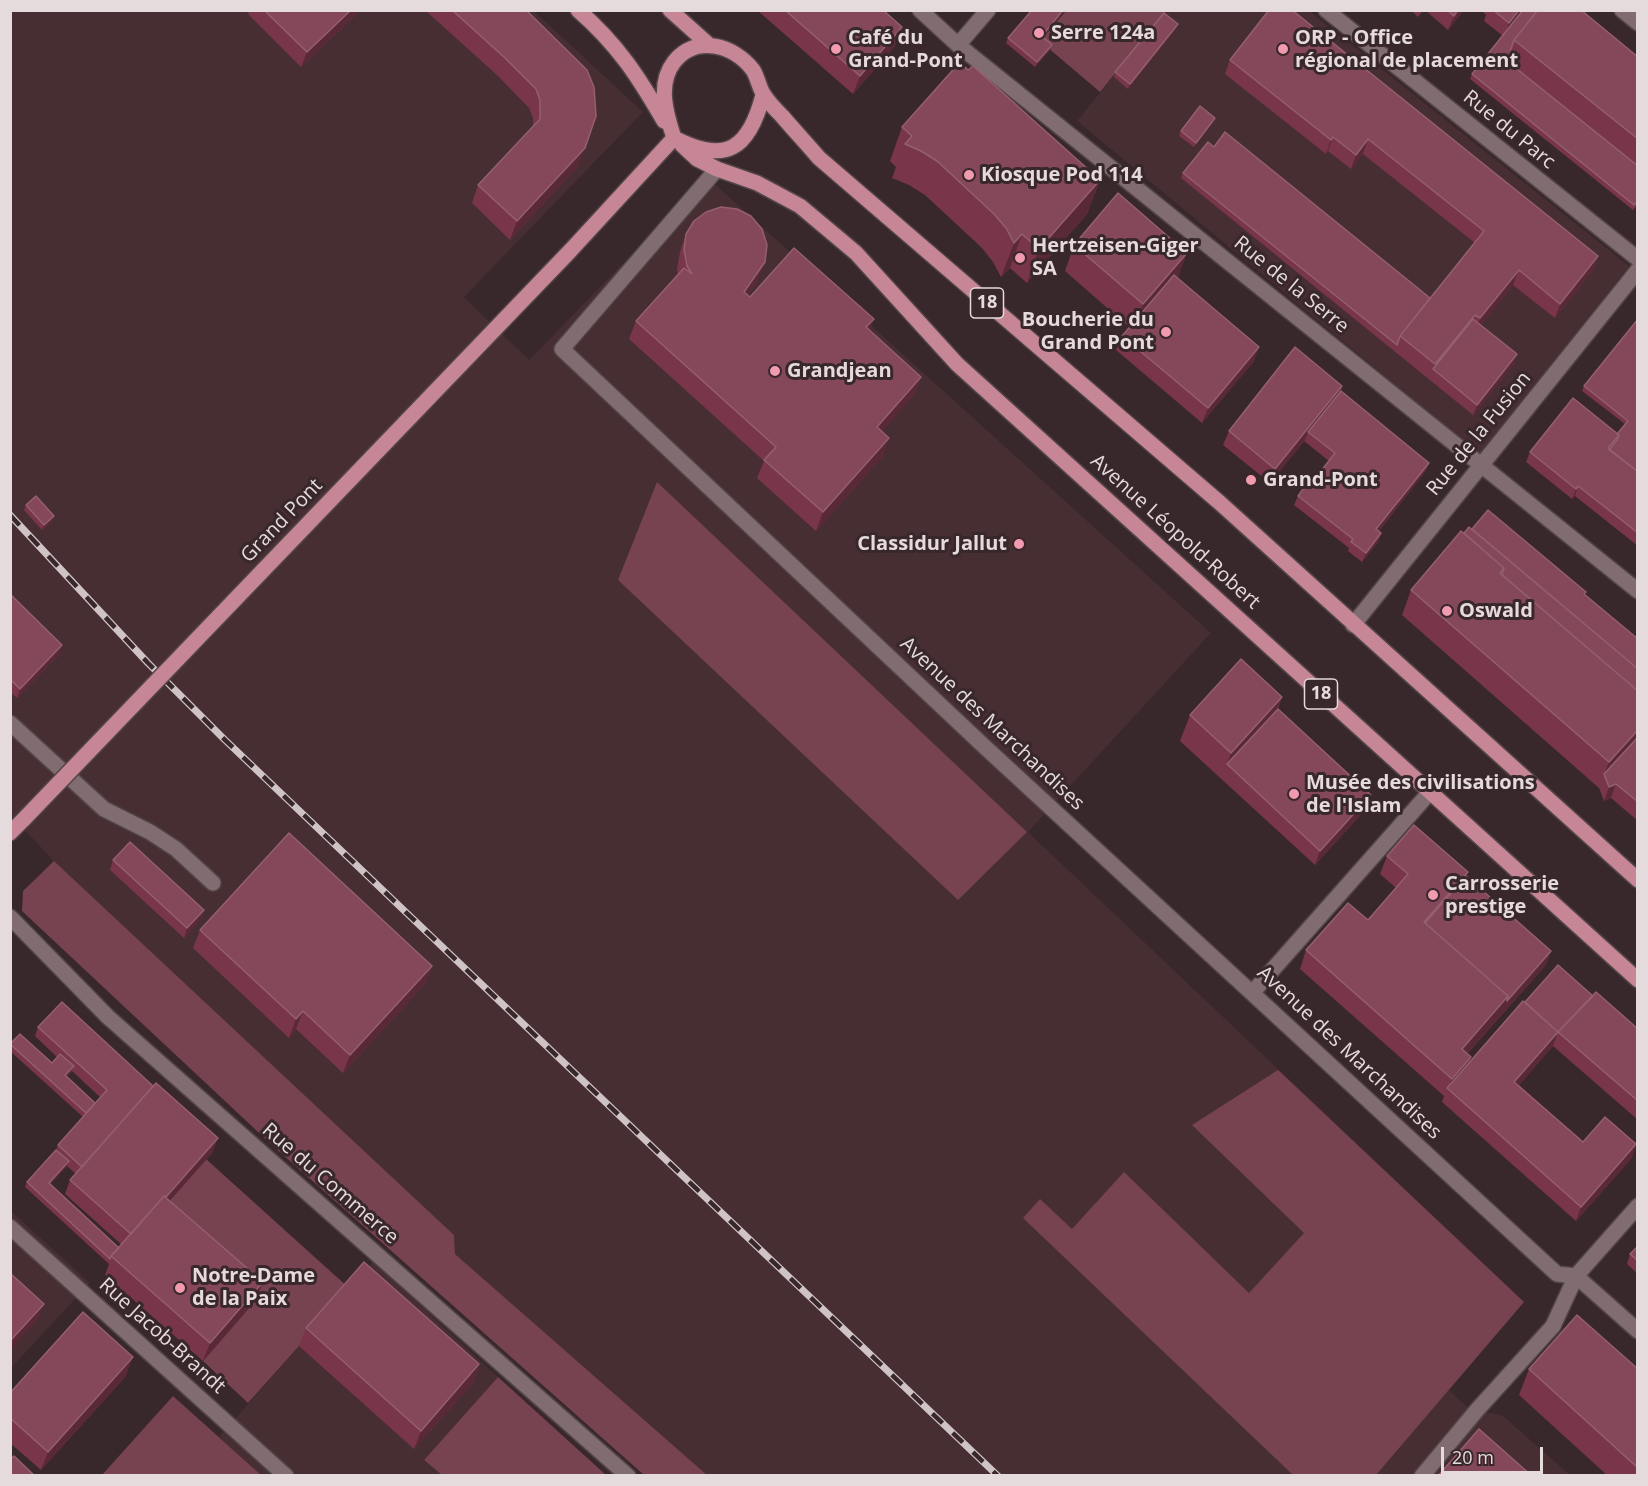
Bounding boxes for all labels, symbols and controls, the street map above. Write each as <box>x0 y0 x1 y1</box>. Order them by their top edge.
place label: Serre 124a <box>1051 21 1155 45</box>
place label: Café du Grand-Pont <box>848 26 963 73</box>
marker: Serre 124a <box>1032 26 1046 40</box>
place label: ORP - Office régional de placement <box>1295 26 1518 73</box>
marker: Café du Grand-Pont <box>829 42 843 56</box>
marker: ORP - Office régional de placement <box>1276 42 1290 56</box>
street label: Rue du Parc <box>1458 86 1560 174</box>
place label: Kiosque Pod 114 <box>981 163 1143 187</box>
marker: Kiosque Pod 114 <box>962 168 976 182</box>
street label: Rue de la Serre <box>1229 231 1353 339</box>
place label: Hertzeisen-Giger SA <box>1032 234 1199 281</box>
marker: Hertzeisen-Giger SA <box>1013 251 1027 265</box>
road number: 18 <box>970 288 1004 318</box>
place label: Boucherie du Grand Pont <box>1022 308 1154 355</box>
marker: Boucherie du Grand Pont <box>1159 325 1173 339</box>
place label: Grandjean <box>787 359 892 383</box>
marker: Grandjean <box>768 364 782 378</box>
street label: Rue de la Fusion <box>1422 367 1536 501</box>
street label: Avenue Léopold-Robert <box>1085 450 1265 614</box>
place label: Grand-Pont <box>1263 468 1378 492</box>
marker: Grand-Pont <box>1244 473 1258 487</box>
street label: Grand Pont <box>236 474 328 568</box>
place label: Classidur Jallut <box>857 532 1007 556</box>
marker: Classidur Jallut <box>1012 537 1026 551</box>
place label: Oswald <box>1459 599 1533 623</box>
marker: Oswald <box>1440 604 1454 618</box>
street label: Avenue des Marchandises <box>895 632 1089 816</box>
road number: 18 <box>1304 679 1338 709</box>
place label: Musée des civilisations de l'Islam <box>1306 771 1535 818</box>
marker: Musée des civilisations de l'Islam <box>1287 787 1301 801</box>
place label: Carrosserie prestige <box>1445 872 1559 919</box>
marker: Carrosserie prestige <box>1426 888 1440 902</box>
street label: Avenue des Marchandises <box>1252 961 1446 1145</box>
street label: Rue du Commerce <box>257 1118 403 1250</box>
place label: Notre-Dame de la Paix <box>192 1264 315 1311</box>
street label: Rue Jacob-Brandt <box>94 1273 230 1399</box>
marker: Notre-Dame de la Paix <box>173 1281 187 1295</box>
scale bar <box>1444 1435 1546 1473</box>
text: 20 m <box>1452 1445 1494 1469</box>

